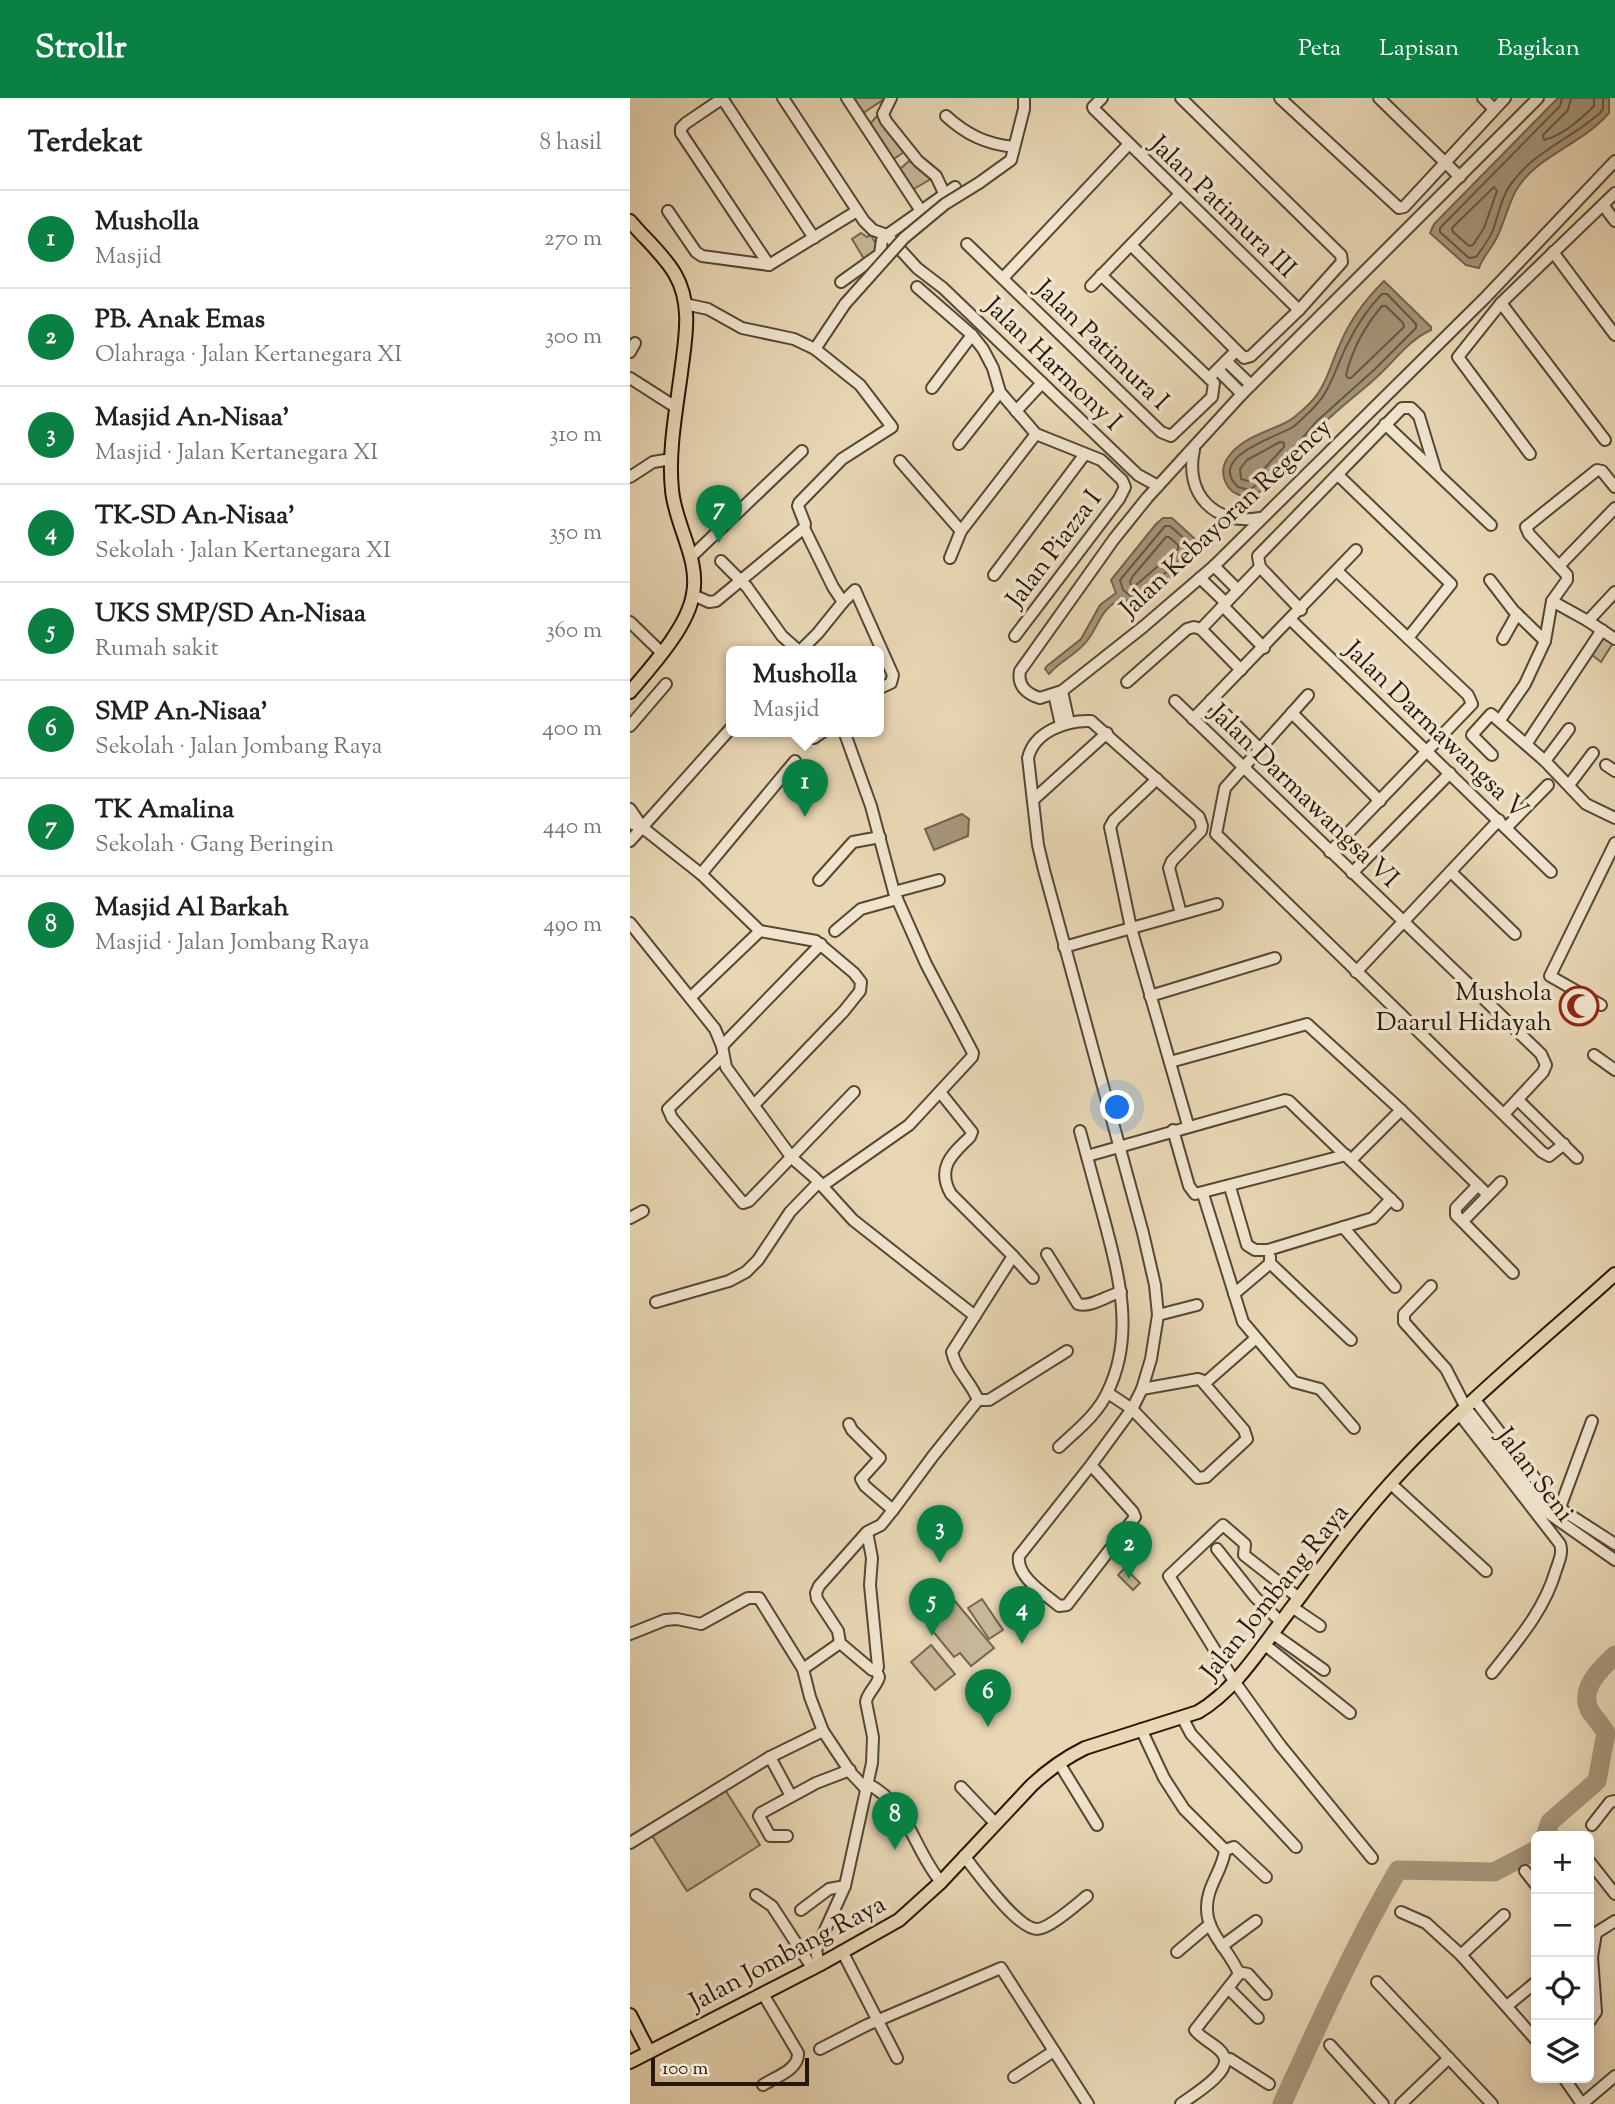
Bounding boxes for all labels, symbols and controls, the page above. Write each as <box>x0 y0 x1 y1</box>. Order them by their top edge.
text: Strollr <box>35 25 127 73</box>
text: Peta <box>1298 32 1341 66</box>
text: Lapisan <box>1379 32 1459 66</box>
text: Bagikan <box>1497 32 1580 66</box>
text: Terdekat <box>28 122 142 165</box>
text: 8 hasil <box>540 127 602 160</box>
street label: Jalan Patimura III <box>1139 127 1304 288</box>
text: Musholla <box>95 204 199 241</box>
text: 1 <box>47 223 55 256</box>
text: 270 m <box>544 223 602 256</box>
text: Masjid <box>95 241 162 274</box>
street label: Jalan Patimura I <box>1024 271 1177 420</box>
street label: Jalan Harmony I <box>974 288 1130 440</box>
text: PB. Anak Emas <box>95 302 265 339</box>
text: 2 <box>46 321 56 354</box>
text: 300 m <box>545 321 602 354</box>
text: Olahraga · Jalan Kertanegara XI <box>95 339 402 372</box>
text: Masjid An-Nisaa' <box>95 400 289 437</box>
street label: Jalan Kebayoran Regency <box>1111 410 1341 629</box>
text: 3 <box>46 419 56 452</box>
text: 310 m <box>549 419 602 452</box>
text: Masjid · Jalan Kertanegara XI <box>95 437 378 470</box>
street label: Jalan Piazza I <box>997 482 1112 618</box>
pin: 7 <box>696 485 742 543</box>
text: TK-SD An-Nisaa' <box>95 498 295 535</box>
text: 4 <box>45 517 57 550</box>
text: 350 m <box>549 517 602 550</box>
text: Sekolah · Jalan Kertanegara XI <box>95 535 391 568</box>
text: UKS SMP/SD An-Nisaa <box>95 596 366 633</box>
text: 5 <box>47 615 55 648</box>
text: 360 m <box>545 615 602 648</box>
street label: Jalan Darmawangsa V <box>1334 632 1535 828</box>
text: Rumah sakit <box>95 633 219 666</box>
popup <box>726 646 884 737</box>
text: Musholla <box>753 657 857 694</box>
text: SMP An-Nisaa' <box>95 694 268 731</box>
text: Masjid <box>753 694 820 727</box>
street label: Jalan Darmawangsa VI <box>1199 695 1407 898</box>
text: 6 <box>45 713 57 746</box>
text: 400 m <box>542 713 602 746</box>
text: Sekolah · Jalan Jombang Raya <box>95 731 382 764</box>
pin: 1 <box>782 759 828 817</box>
text: TK Amalina <box>95 792 234 829</box>
text: 7 <box>45 811 57 844</box>
text: 440 m <box>543 811 602 844</box>
text: Sekolah · Gang Beringin <box>95 829 334 862</box>
text: Masjid Al Barkah <box>95 890 289 927</box>
text: 8 <box>45 909 57 942</box>
text: 490 m <box>543 909 602 942</box>
text: Masjid · Jalan Jombang Raya <box>95 927 370 960</box>
place label: Mushola Daarul Hidayah <box>1376 975 1552 1042</box>
mosque icon: Mushola Daarul Hidayah <box>1558 985 1600 1027</box>
your location <box>1100 1090 1134 1124</box>
street label: Jalan Seni <box>1485 1419 1582 1531</box>
street label: Jalan Jombang Raya <box>1192 1496 1359 1690</box>
pin: 3 <box>917 1505 963 1563</box>
pin: 2 <box>1106 1521 1152 1579</box>
pin: 5 <box>909 1578 955 1636</box>
pin: 4 <box>999 1586 1045 1644</box>
pin: 6 <box>965 1669 1011 1727</box>
pin: 8 <box>872 1792 918 1850</box>
map controls <box>1531 1831 1594 2083</box>
button: + <box>1531 1831 1594 1894</box>
street label: Jalan Jombang Raya <box>682 1887 893 2023</box>
button: − <box>1531 1894 1594 1957</box>
button: locate <box>1531 1957 1594 2020</box>
button: layers <box>1531 2020 1594 2083</box>
scale bar <box>651 2055 808 2087</box>
text: 100 m <box>662 2056 708 2083</box>

